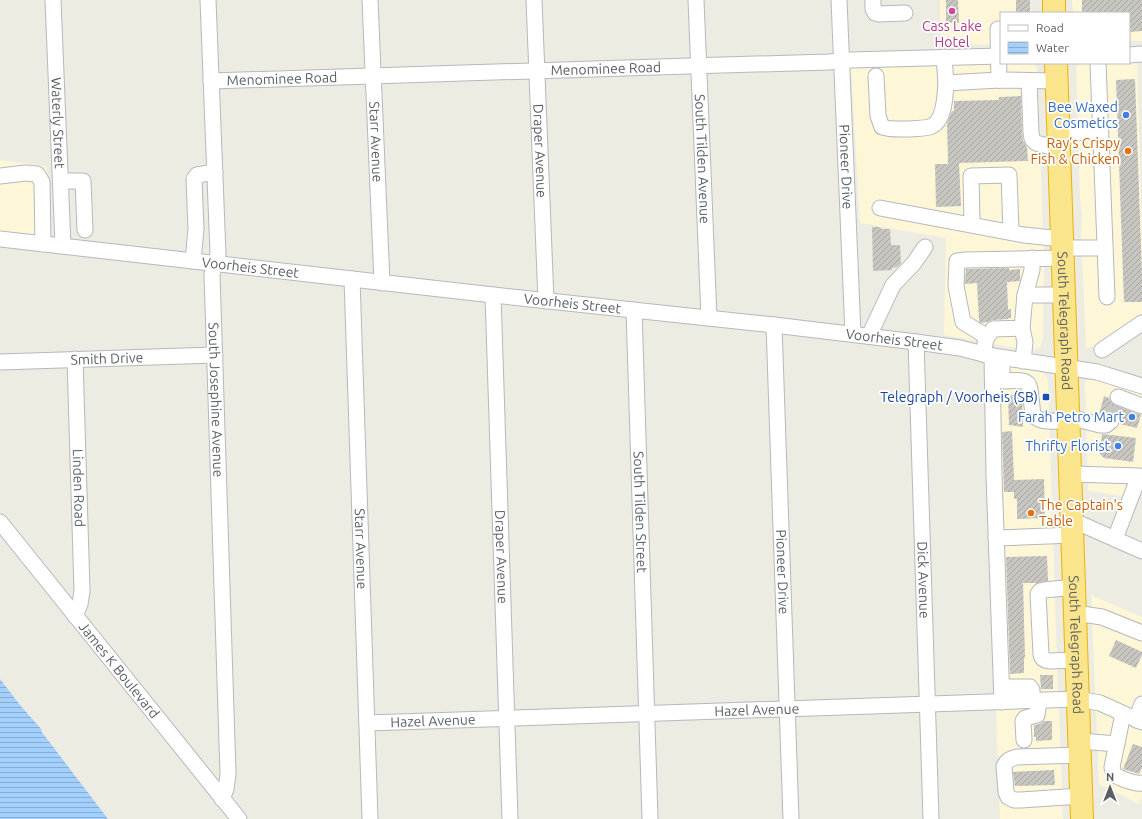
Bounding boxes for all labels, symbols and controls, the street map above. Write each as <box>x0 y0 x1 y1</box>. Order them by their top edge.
marker: Cass Lake Hotel <box>947 6 957 16</box>
legend <box>1000 12 1130 64</box>
place label: Cass Lake Hotel <box>922 18 982 50</box>
text: Road <box>1036 21 1064 34</box>
text: Water <box>1036 41 1069 54</box>
street label: Menominee Road <box>550 59 661 78</box>
street label: Menominee Road <box>226 69 337 89</box>
street label: Waterly Street <box>48 77 68 169</box>
street label: South Tilden Avenue <box>692 94 713 224</box>
place label: Bee Waxed Cosmetics <box>1048 99 1118 131</box>
street label: Starr Avenue <box>366 101 386 183</box>
street label: Draper Avenue <box>530 104 550 198</box>
marker: Bee Waxed Cosmetics <box>1121 110 1131 120</box>
street label: Pioneer Drive <box>836 124 856 210</box>
place label: Ray’s Crispy Fish & Chicken <box>1031 135 1120 167</box>
marker: Ray’s Crispy Fish & Chicken <box>1123 146 1133 156</box>
street label: South Telegraph Road <box>1054 251 1075 391</box>
street label: Voorheis Street <box>201 254 300 281</box>
street label: Voorheis Street <box>523 290 622 317</box>
street label: South Josephine Avenue <box>206 322 227 478</box>
street label: Voorheis Street <box>845 326 944 354</box>
street label: Smith Drive <box>70 349 144 368</box>
place label: Telegraph / Voorheis (SB) <box>880 389 1038 405</box>
marker: Telegraph / Voorheis (SB) <box>1041 392 1051 402</box>
place label: Farah Petro Mart <box>1018 409 1124 425</box>
marker: Farah Petro Mart <box>1127 412 1137 422</box>
place label: Thrifty Florist <box>1025 438 1110 454</box>
marker: Thrifty Florist <box>1113 441 1123 451</box>
street label: Linden Road <box>70 449 88 527</box>
street label: South Tilden Street <box>630 451 650 573</box>
place label: The Captain's Table <box>1039 497 1123 529</box>
street label: Starr Avenue <box>352 508 370 590</box>
marker: The Captain's Table <box>1026 508 1036 518</box>
street label: Draper Avenue <box>492 510 511 604</box>
street label: Pioneer Drive <box>773 529 792 615</box>
street label: Dick Avenue <box>914 541 933 619</box>
street label: South Telegraph Road <box>1066 575 1086 714</box>
street label: James K Boulevard <box>76 619 163 721</box>
street label: Hazel Avenue <box>714 700 800 719</box>
street label: Hazel Avenue <box>390 711 476 730</box>
north arrow <box>1090 767 1130 807</box>
text: N <box>1106 771 1114 783</box>

